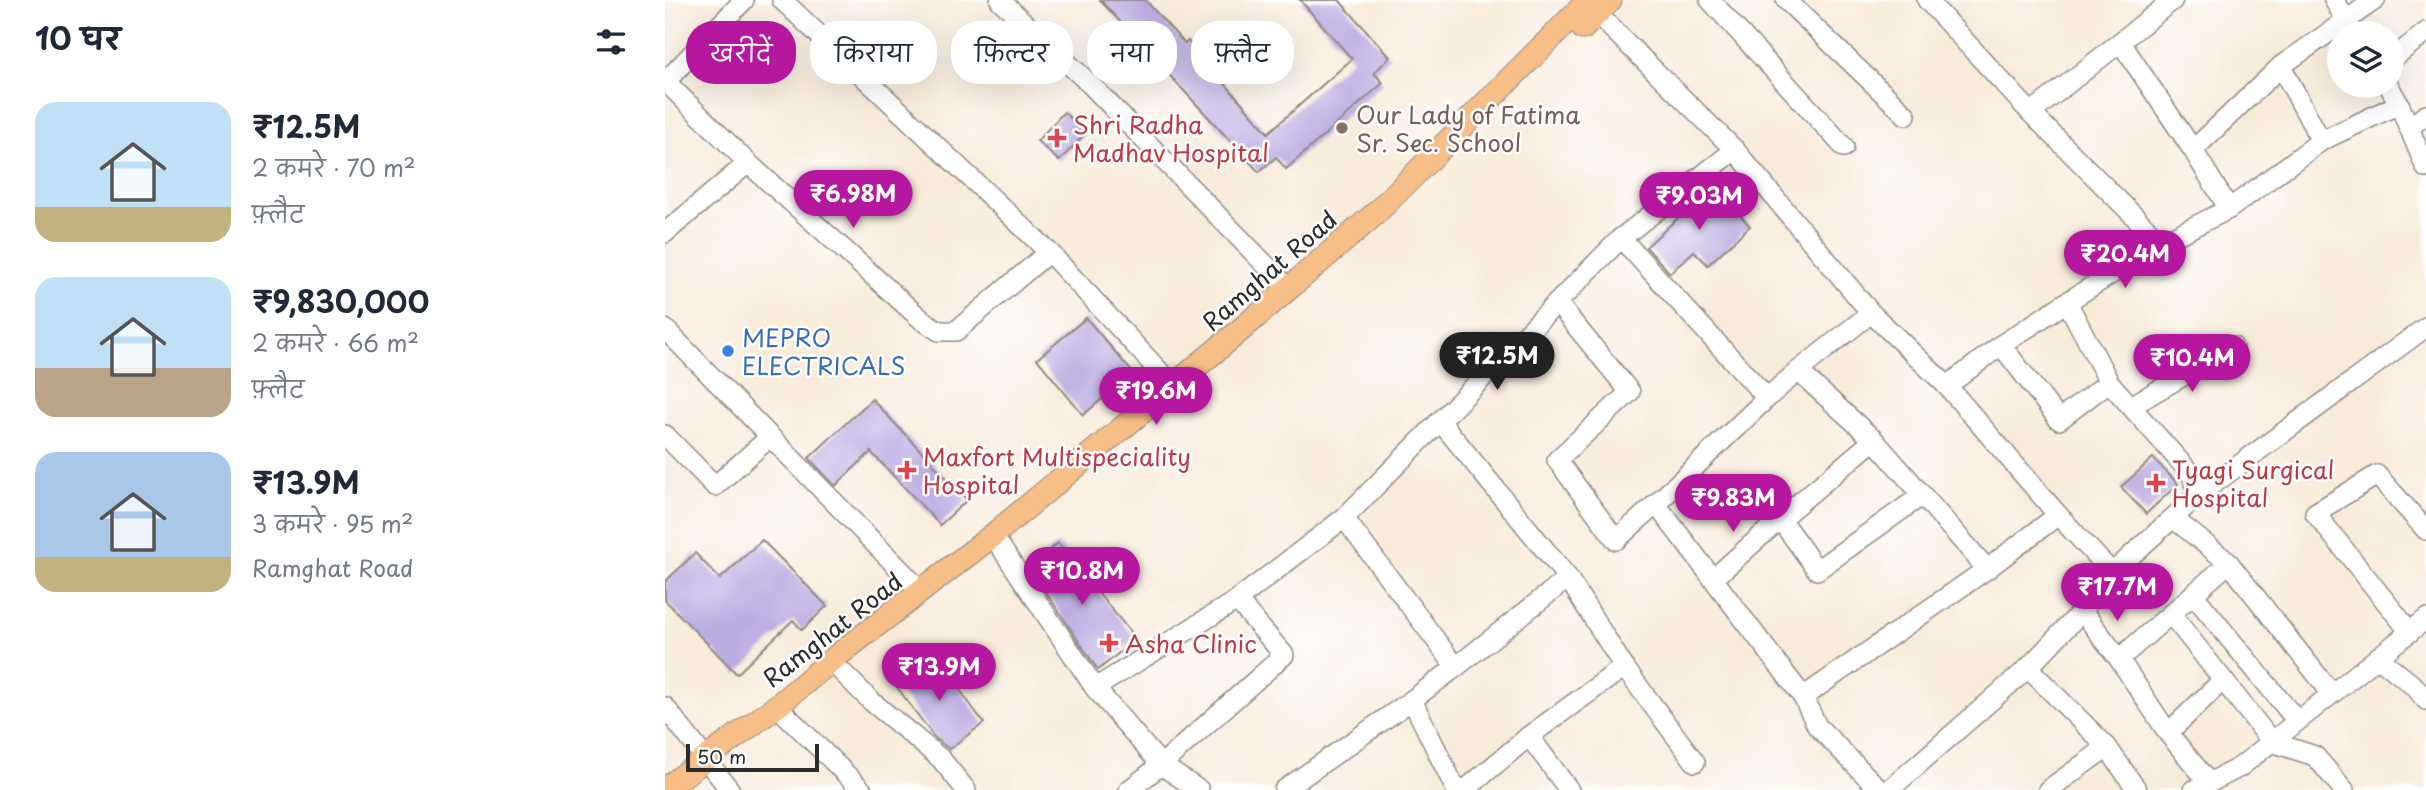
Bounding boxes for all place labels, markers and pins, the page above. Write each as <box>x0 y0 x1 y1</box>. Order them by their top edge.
place label: Our Lady of Fatima Sr. Sec. School <box>1356 96 1580 160</box>
place label: Shri Radha Madhav Hospital <box>1073 106 1269 170</box>
marker: Our Lady of Fatima Sr. Sec. School <box>1334 120 1350 136</box>
marker: Shri Radha Madhav Hospital <box>1047 128 1067 148</box>
pin: ₹6.98M <box>796 170 910 230</box>
pin: ₹9.03M <box>1642 173 1756 232</box>
pin: ₹20.4M <box>2068 230 2182 290</box>
place label: MEPRO ELECTRICALS <box>742 319 905 383</box>
pin: ₹12.5M <box>1440 332 1554 392</box>
pin: ₹10.4M <box>2135 334 2249 394</box>
marker: MEPRO ELECTRICALS <box>720 343 736 359</box>
pin: ₹19.6M <box>1099 368 1213 427</box>
place label: Maxfort Multispeciality Hospital <box>923 438 1191 502</box>
place label: Tyagi Surgical Hospital <box>2172 451 2334 515</box>
marker: Maxfort Multispeciality Hospital <box>897 460 917 480</box>
marker: Tyagi Surgical Hospital <box>2146 473 2166 493</box>
pin: ₹9.83M <box>1676 475 1790 534</box>
pin: ₹10.8M <box>1025 548 1139 607</box>
pin: ₹17.7M <box>2060 564 2174 623</box>
place label: Asha Clinic <box>1125 625 1257 661</box>
marker: Asha Clinic <box>1099 633 1119 653</box>
pin: ₹13.9M <box>882 644 996 703</box>

